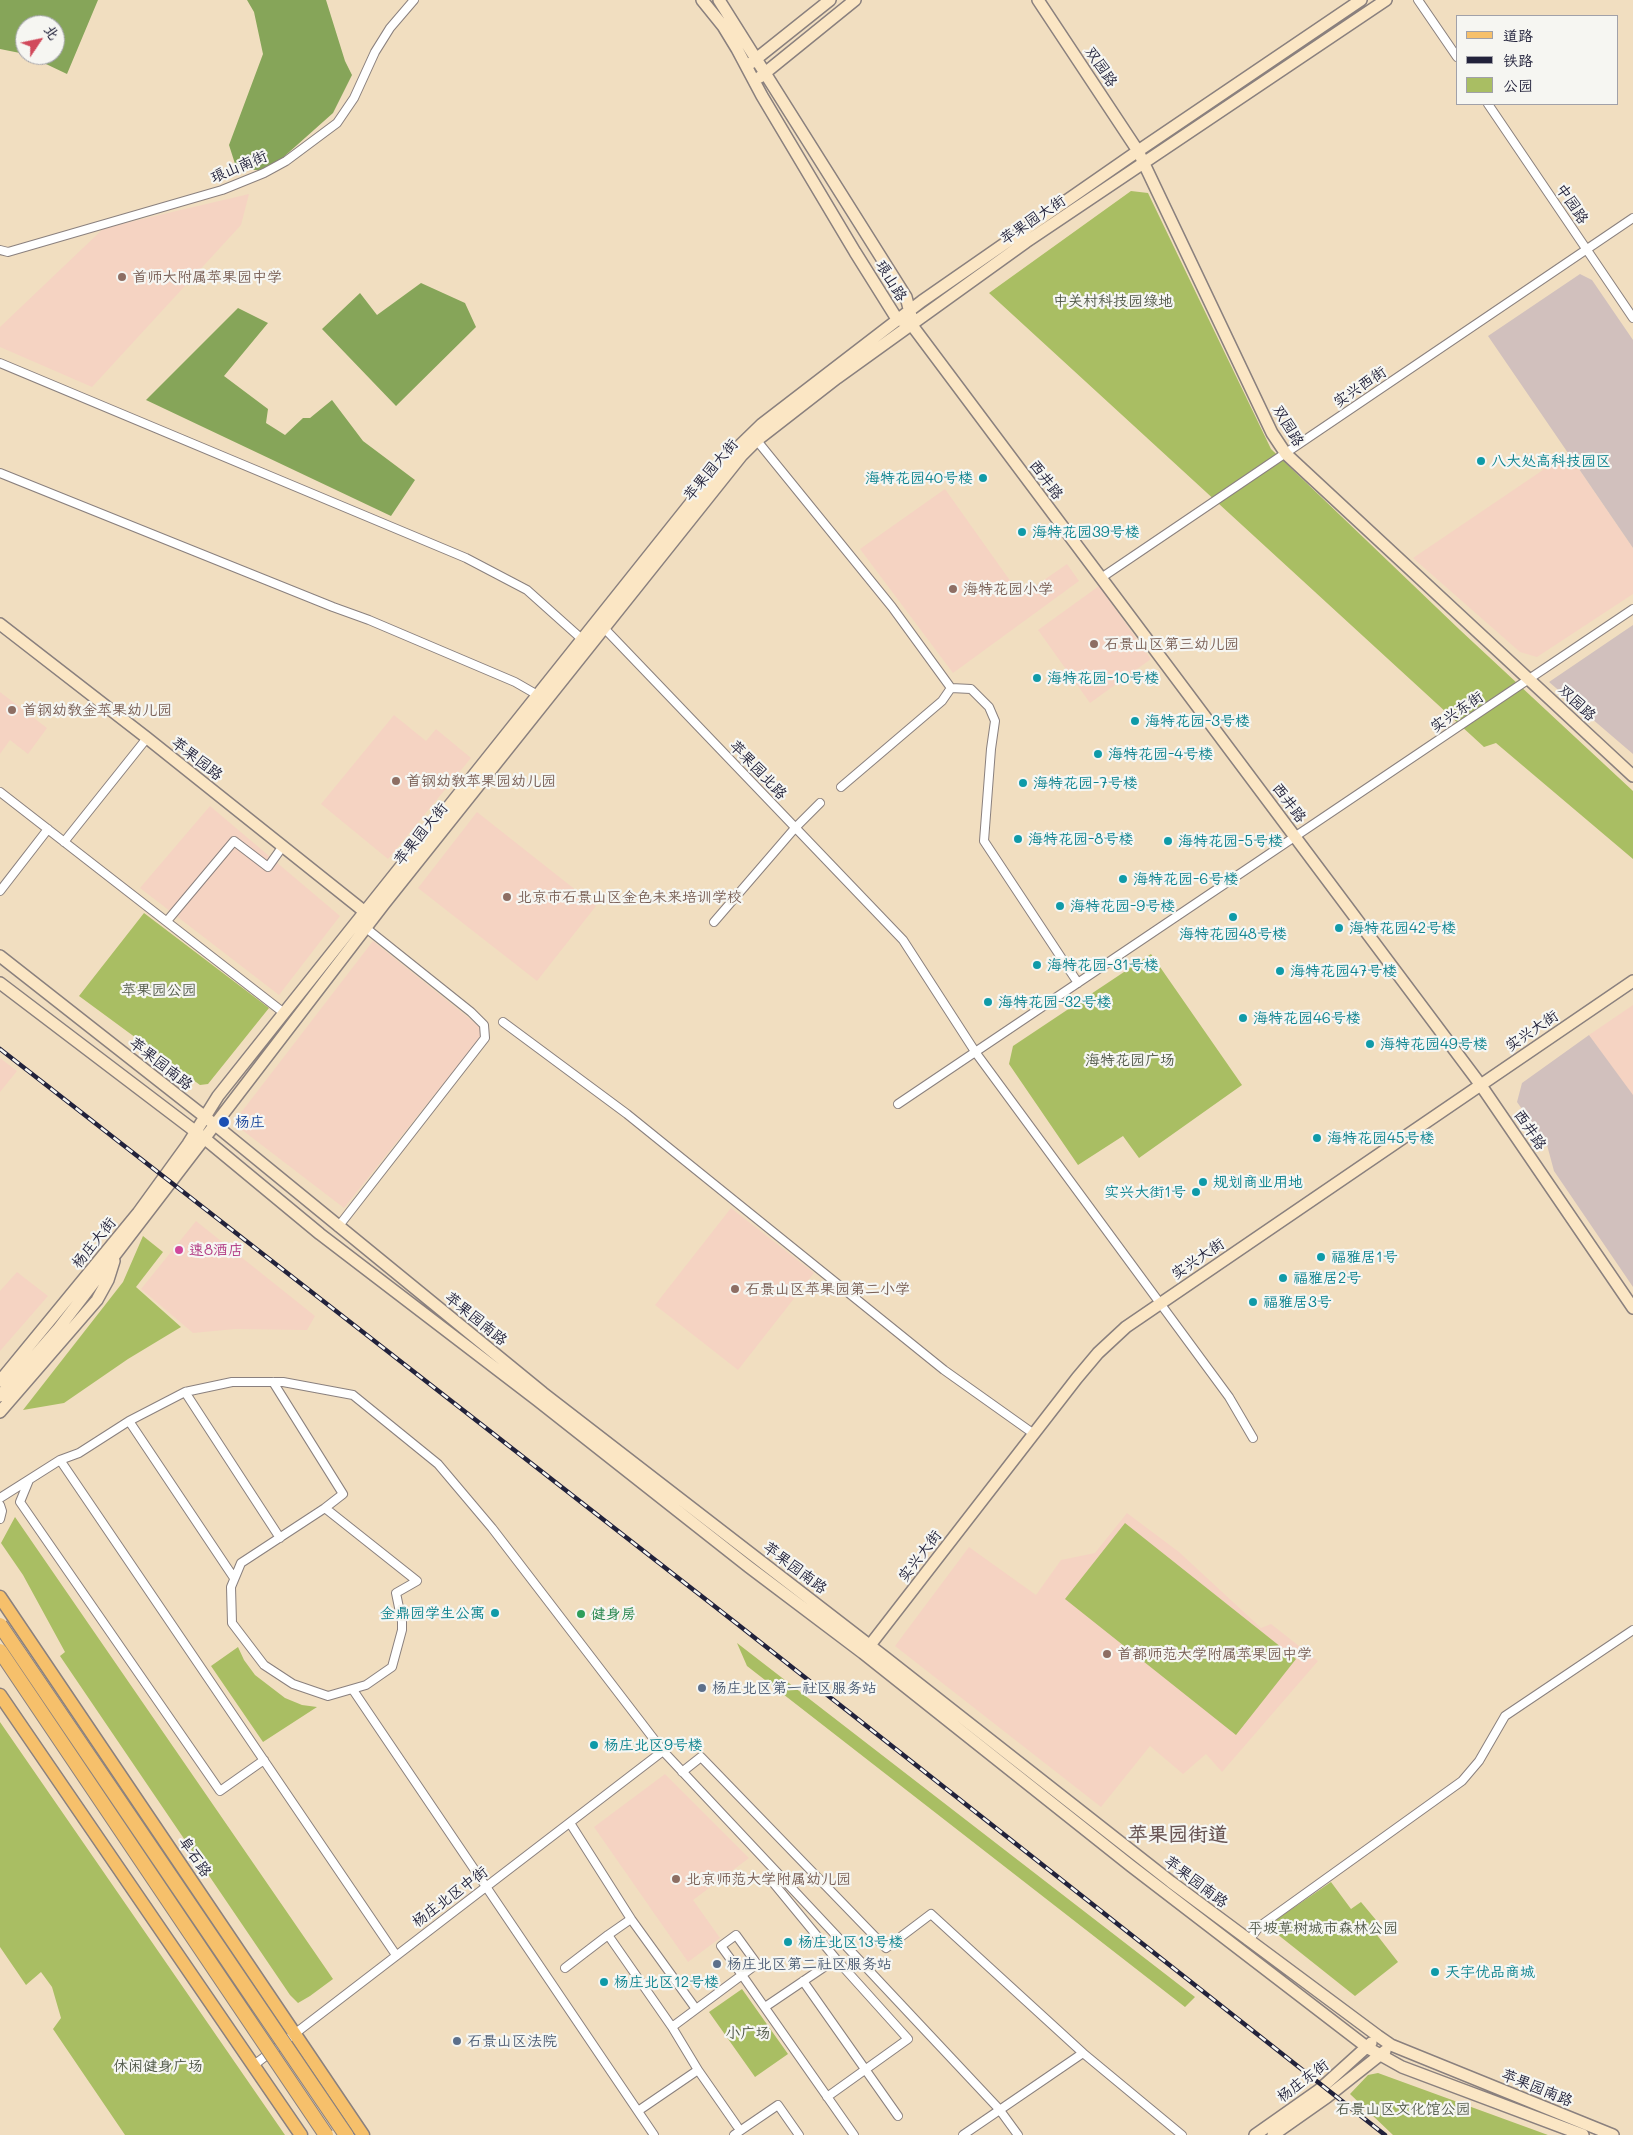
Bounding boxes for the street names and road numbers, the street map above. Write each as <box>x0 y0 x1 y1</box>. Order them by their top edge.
street label: 双园路 <box>1081 43 1121 91</box>
street label: 琅山南街 <box>208 147 270 187</box>
street label: 中园路 <box>1552 180 1592 228</box>
street label: 苹果园大街 <box>997 192 1069 248</box>
street label: 琅山路 <box>871 257 911 305</box>
street label: 实兴西街 <box>1330 363 1390 411</box>
street label: 双园路 <box>1269 402 1307 450</box>
street label: 苹果园大街 <box>680 435 742 505</box>
street label: 西井路 <box>1025 457 1067 503</box>
street label: 双园路 <box>1554 681 1600 725</box>
street label: 实兴东街 <box>1427 688 1487 736</box>
street label: 苹果园路 <box>168 733 226 785</box>
street label: 苹果园北路 <box>725 737 791 803</box>
street label: 西井路 <box>1268 780 1310 826</box>
street label: 苹果园大街 <box>390 799 452 869</box>
street label: 实兴大街 <box>1502 1007 1562 1055</box>
street label: 苹果园南路 <box>126 1034 196 1094</box>
street label: 西井路 <box>1510 1106 1550 1154</box>
street label: 杨庄大街 <box>68 1214 120 1272</box>
street label: 实兴大街 <box>1168 1235 1228 1283</box>
street label: 苹果园南路 <box>441 1288 511 1350</box>
street label: 实兴大街 <box>894 1527 946 1585</box>
street label: 苹果园南路 <box>760 1538 830 1598</box>
street label: 阜石路 <box>175 1833 215 1881</box>
street label: 苹果园南路 <box>1161 1852 1231 1912</box>
street label: 杨庄北区中街 <box>409 1863 491 1931</box>
street label: 杨庄东街 <box>1274 2056 1332 2106</box>
street label: 苹果园南路 <box>1499 2066 1575 2110</box>

